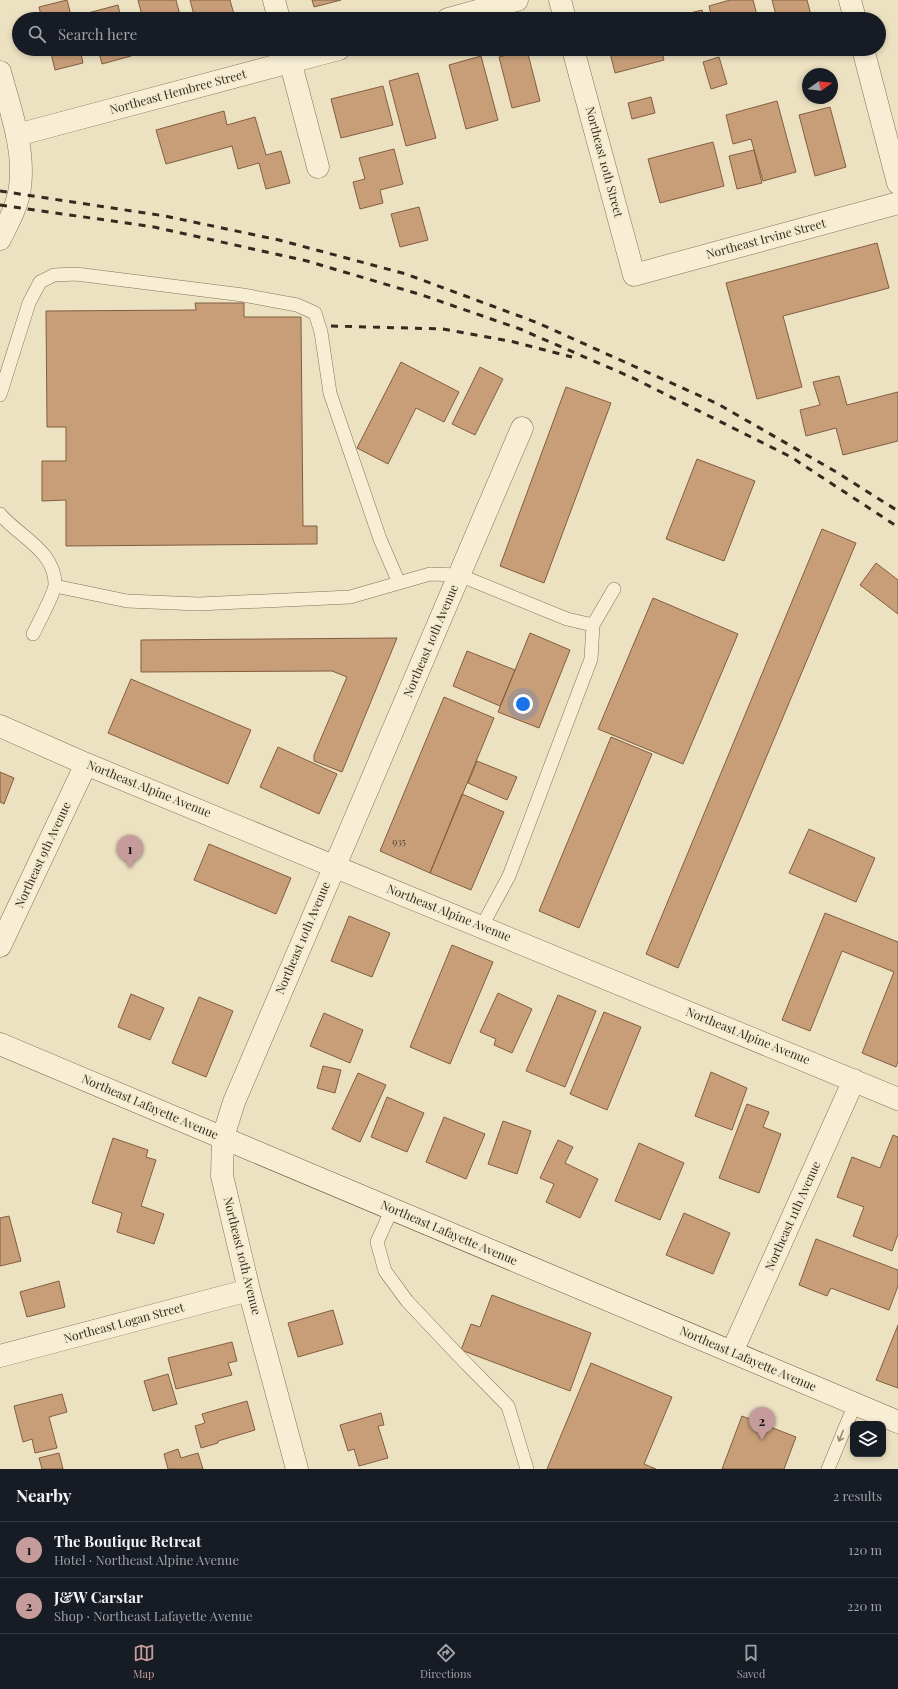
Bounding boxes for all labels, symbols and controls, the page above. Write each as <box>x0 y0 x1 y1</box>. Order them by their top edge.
search box <box>12 12 886 56</box>
icon: search <box>26 23 48 45</box>
text: Search here <box>58 24 137 44</box>
street label: Northeast Hembree Street <box>108 65 248 117</box>
north arrow <box>802 68 838 104</box>
street label: Northeast 10th Street <box>582 105 628 220</box>
street label: Northeast Irvine Street <box>704 214 828 262</box>
street label: Northeast 10th Avenue <box>399 582 461 699</box>
your location <box>513 694 533 714</box>
street label: Northeast Alpine Avenue <box>85 756 214 820</box>
street label: Northeast 9th Avenue <box>10 799 74 910</box>
house number: 935 <box>392 834 406 848</box>
pin: 1 <box>117 835 143 868</box>
street label: Northeast 10th Avenue <box>271 879 333 996</box>
street label: Northeast Alpine Avenue <box>385 880 514 944</box>
street label: Northeast Alpine Avenue <box>684 1003 813 1067</box>
street label: Northeast Lafayette Avenue <box>80 1070 221 1142</box>
street label: Northeast 11th Avenue <box>761 1158 823 1273</box>
street label: Northeast 10th Avenue <box>221 1195 265 1316</box>
street label: Northeast Lafayette Avenue <box>379 1196 520 1268</box>
street label: Northeast Logan Street <box>62 1298 186 1346</box>
street label: Northeast Lafayette Avenue <box>678 1322 819 1394</box>
pin: 2 <box>749 1407 775 1440</box>
map controls <box>850 1421 886 1457</box>
button: layers <box>850 1421 886 1457</box>
one-way arrow <box>837 1430 845 1442</box>
text: Nearby <box>16 1484 71 1506</box>
text: 2 results <box>833 1487 882 1504</box>
text: The Boutique Retreat <box>54 1531 201 1551</box>
text: 1 <box>27 1541 31 1558</box>
text: 120 m <box>848 1541 882 1558</box>
text: Hotel · Northeast Alpine Avenue <box>54 1551 239 1568</box>
text: J&W Carstar <box>54 1587 143 1607</box>
text: 2 <box>26 1597 32 1614</box>
text: 220 m <box>847 1597 882 1614</box>
text: Shop · Northeast Lafayette Avenue <box>54 1607 253 1624</box>
tab: Map <box>133 1642 155 1681</box>
tab: Directions <box>420 1642 471 1681</box>
tab: Saved <box>737 1642 765 1681</box>

